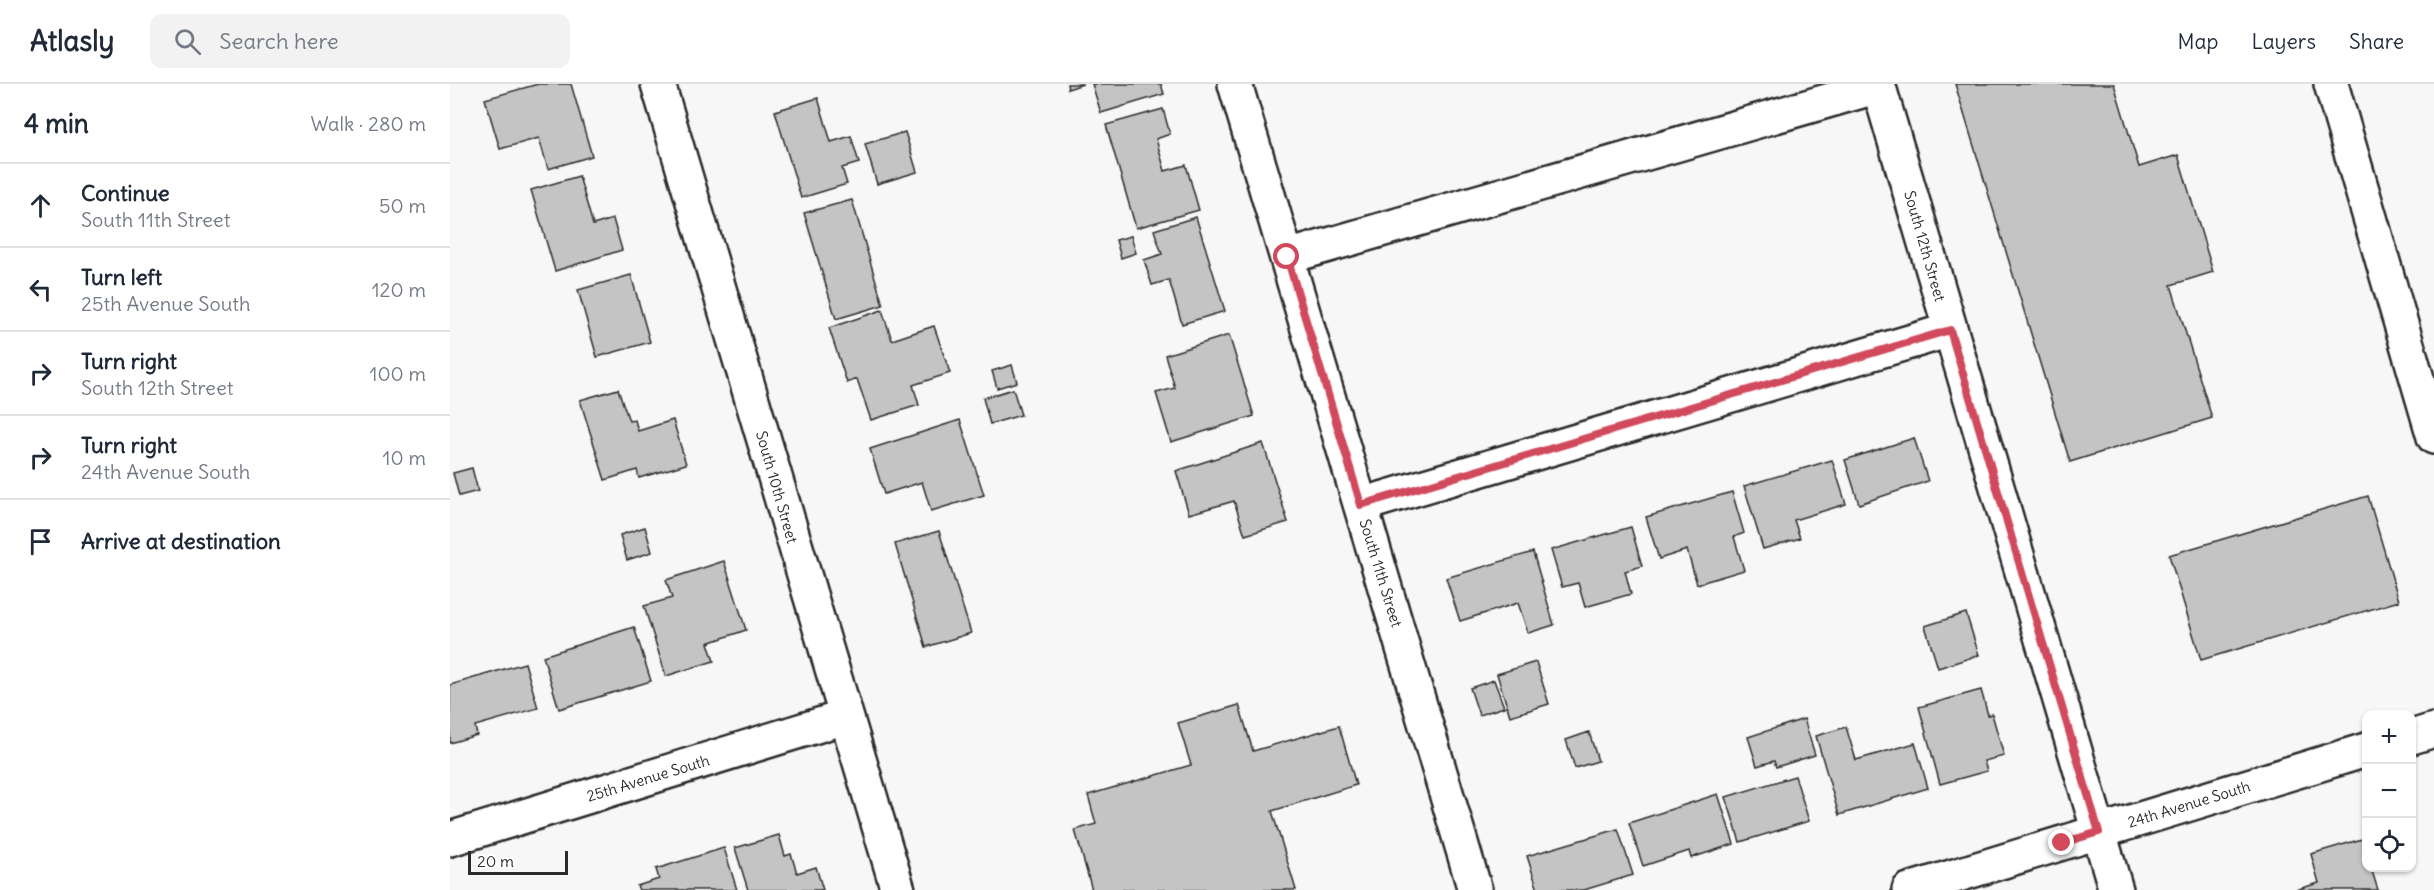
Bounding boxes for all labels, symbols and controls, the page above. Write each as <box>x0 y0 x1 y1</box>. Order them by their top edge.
search box <box>150 14 570 68</box>
text: Atlasly <box>30 23 114 59</box>
icon: search <box>171 25 204 58</box>
text: Search here <box>219 27 339 55</box>
text: Map <box>2178 28 2218 55</box>
text: Layers <box>2251 28 2316 55</box>
text: Share <box>2349 28 2404 55</box>
text: 4 min <box>24 107 89 140</box>
text: Walk · 280 m <box>310 111 426 136</box>
text: Continue <box>81 179 170 207</box>
street label: South 12th Street <box>1900 188 1950 304</box>
icon: ahead <box>24 189 57 222</box>
text: 50 m <box>379 193 426 218</box>
text: South 11th Street <box>81 207 230 232</box>
route start <box>1273 243 1299 269</box>
text: Turn left <box>81 263 162 291</box>
icon: left <box>24 273 57 306</box>
text: 120 m <box>372 277 426 302</box>
text: 25th Avenue South <box>81 291 251 316</box>
text: Turn right <box>81 347 177 375</box>
icon: right <box>24 357 57 390</box>
text: 100 m <box>369 361 426 386</box>
text: South 12th Street <box>81 375 233 400</box>
street label: South 10th Street <box>752 429 802 545</box>
text: Turn right <box>81 431 177 459</box>
icon: right <box>24 441 57 474</box>
text: 10 m <box>383 445 426 470</box>
text: 24th Avenue South <box>81 459 250 484</box>
street label: South 11th Street <box>1356 517 1406 629</box>
icon: arrive <box>24 525 57 558</box>
text: Arrive at destination <box>81 527 281 555</box>
map controls <box>2362 710 2416 872</box>
button: + <box>2362 710 2416 764</box>
street label: 25th Avenue South <box>584 750 712 806</box>
button: − <box>2362 764 2416 818</box>
street label: 24th Avenue South <box>2125 776 2253 832</box>
button: locate <box>2362 818 2416 872</box>
route end <box>2048 829 2074 855</box>
scale bar <box>468 848 568 876</box>
text: 20 m <box>477 851 514 871</box>

